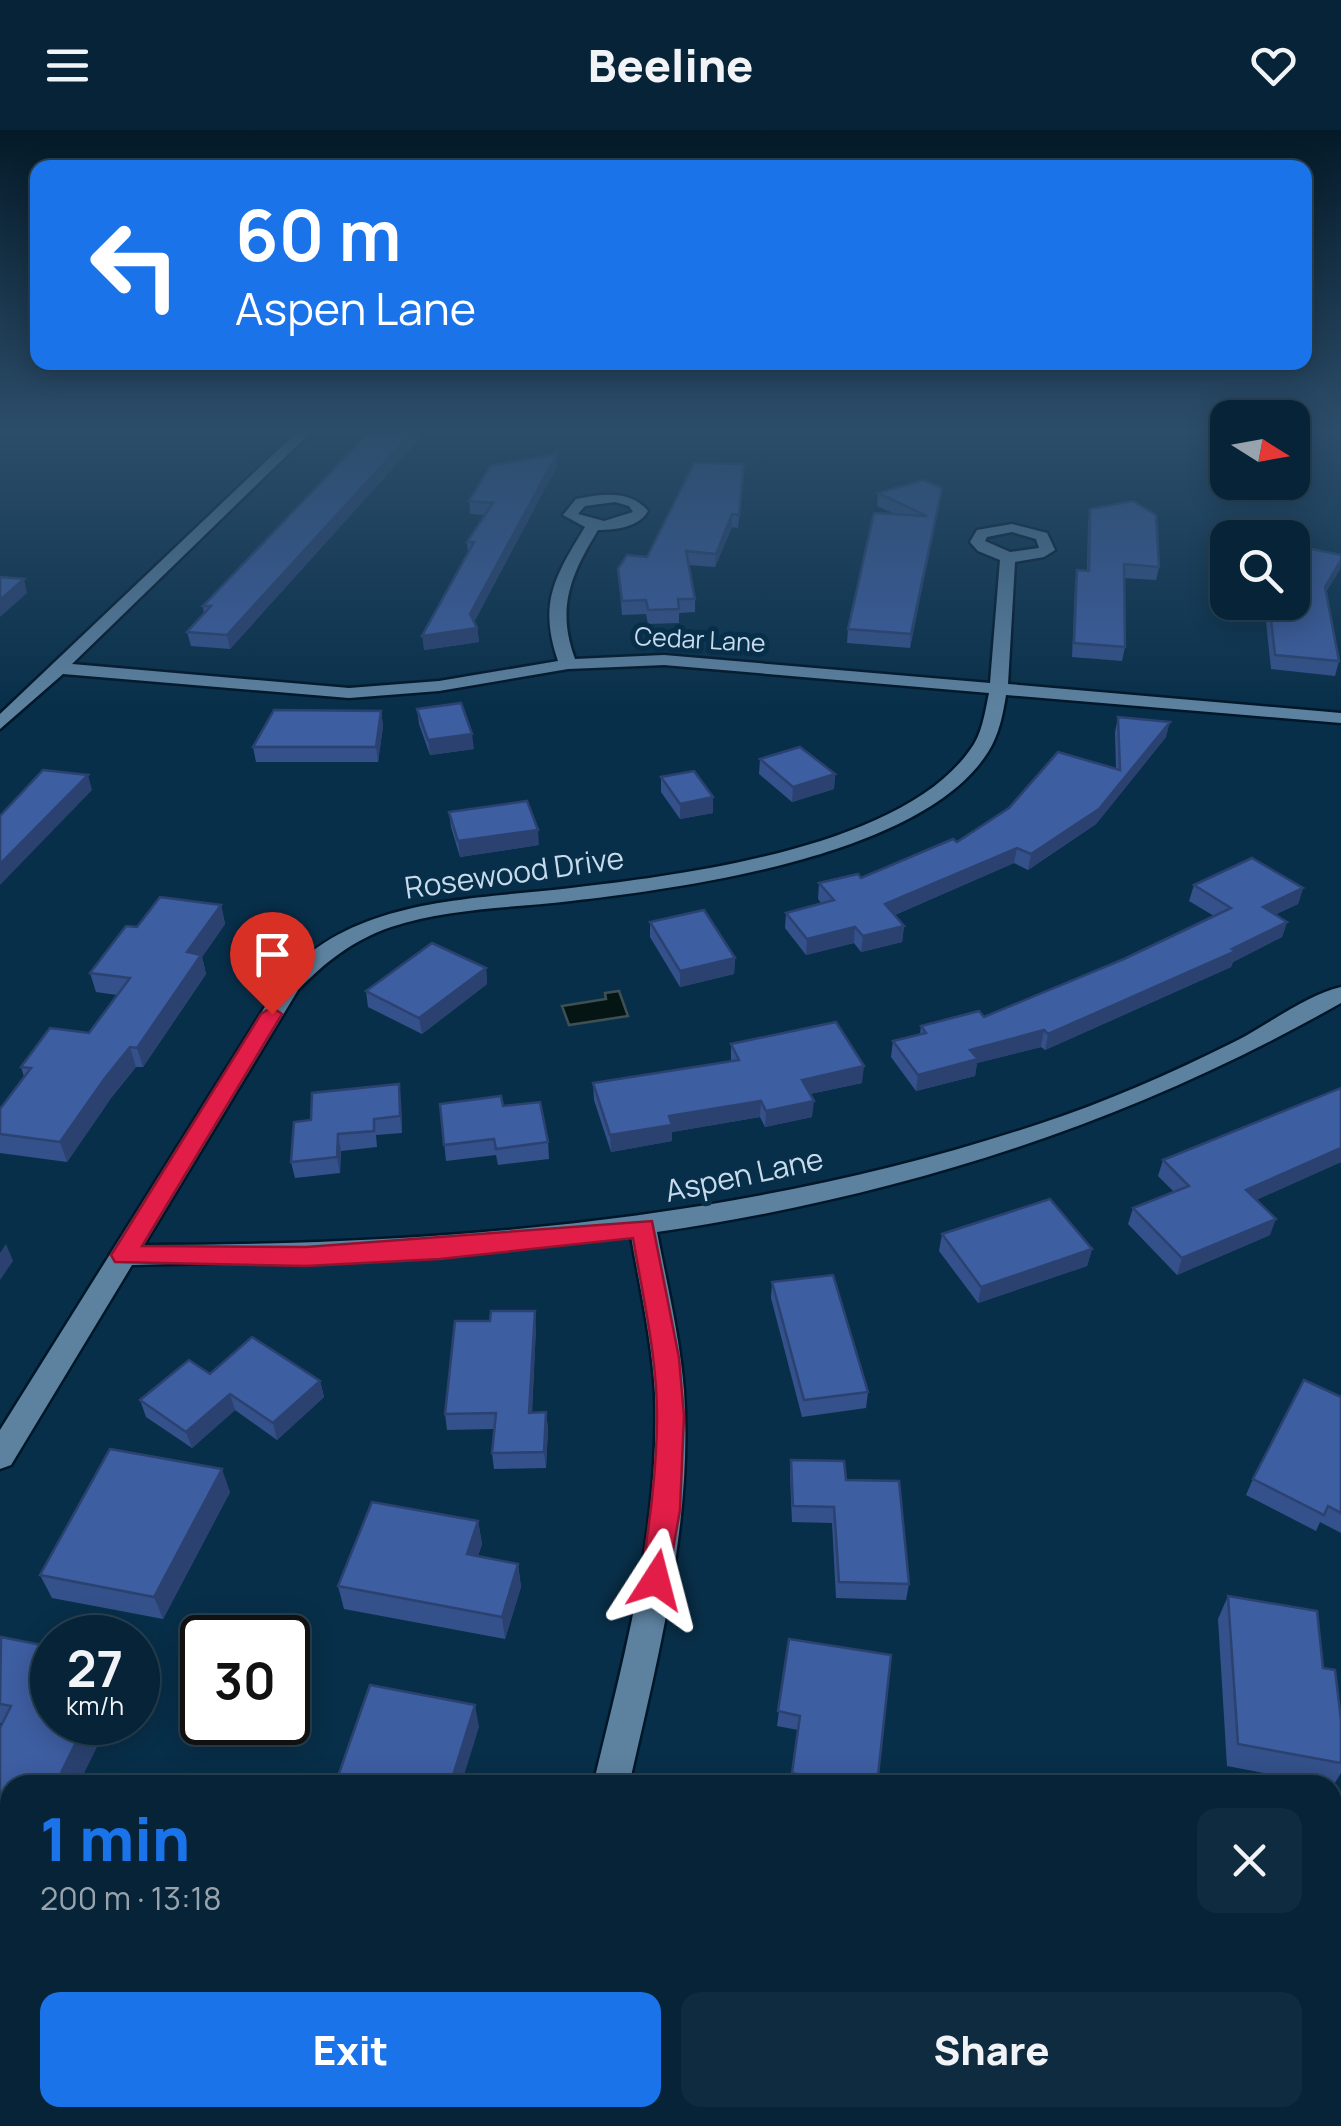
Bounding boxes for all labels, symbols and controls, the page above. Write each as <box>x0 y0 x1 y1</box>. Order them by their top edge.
text: Beeline <box>588 34 753 96</box>
icon: menu <box>40 38 95 93</box>
icon: heart <box>1246 38 1301 93</box>
text: 60 m <box>235 186 402 282</box>
icon: left <box>70 200 200 330</box>
text: Aspen Lane <box>235 277 476 339</box>
north arrow <box>1210 400 1310 500</box>
map controls <box>1210 400 1310 620</box>
button: search <box>1210 520 1310 620</box>
street label: Cedar Lane <box>634 618 766 660</box>
street label: Rosewood Drive <box>402 836 626 908</box>
pin <box>230 912 315 1015</box>
icon: arrive <box>245 927 300 982</box>
street label: Aspen Lane <box>661 1137 827 1211</box>
position arrow <box>604 1528 708 1632</box>
speed limit sign: 30 <box>180 1615 310 1745</box>
text: 27 <box>67 1634 123 1702</box>
text: km/h <box>66 1688 124 1723</box>
text: 1 min <box>40 1797 190 1879</box>
button: close <box>1197 1808 1302 1913</box>
text: 200 m · 13:18 <box>40 1876 222 1920</box>
button: Exit <box>40 1992 661 2107</box>
button: Share <box>681 1992 1302 2107</box>

